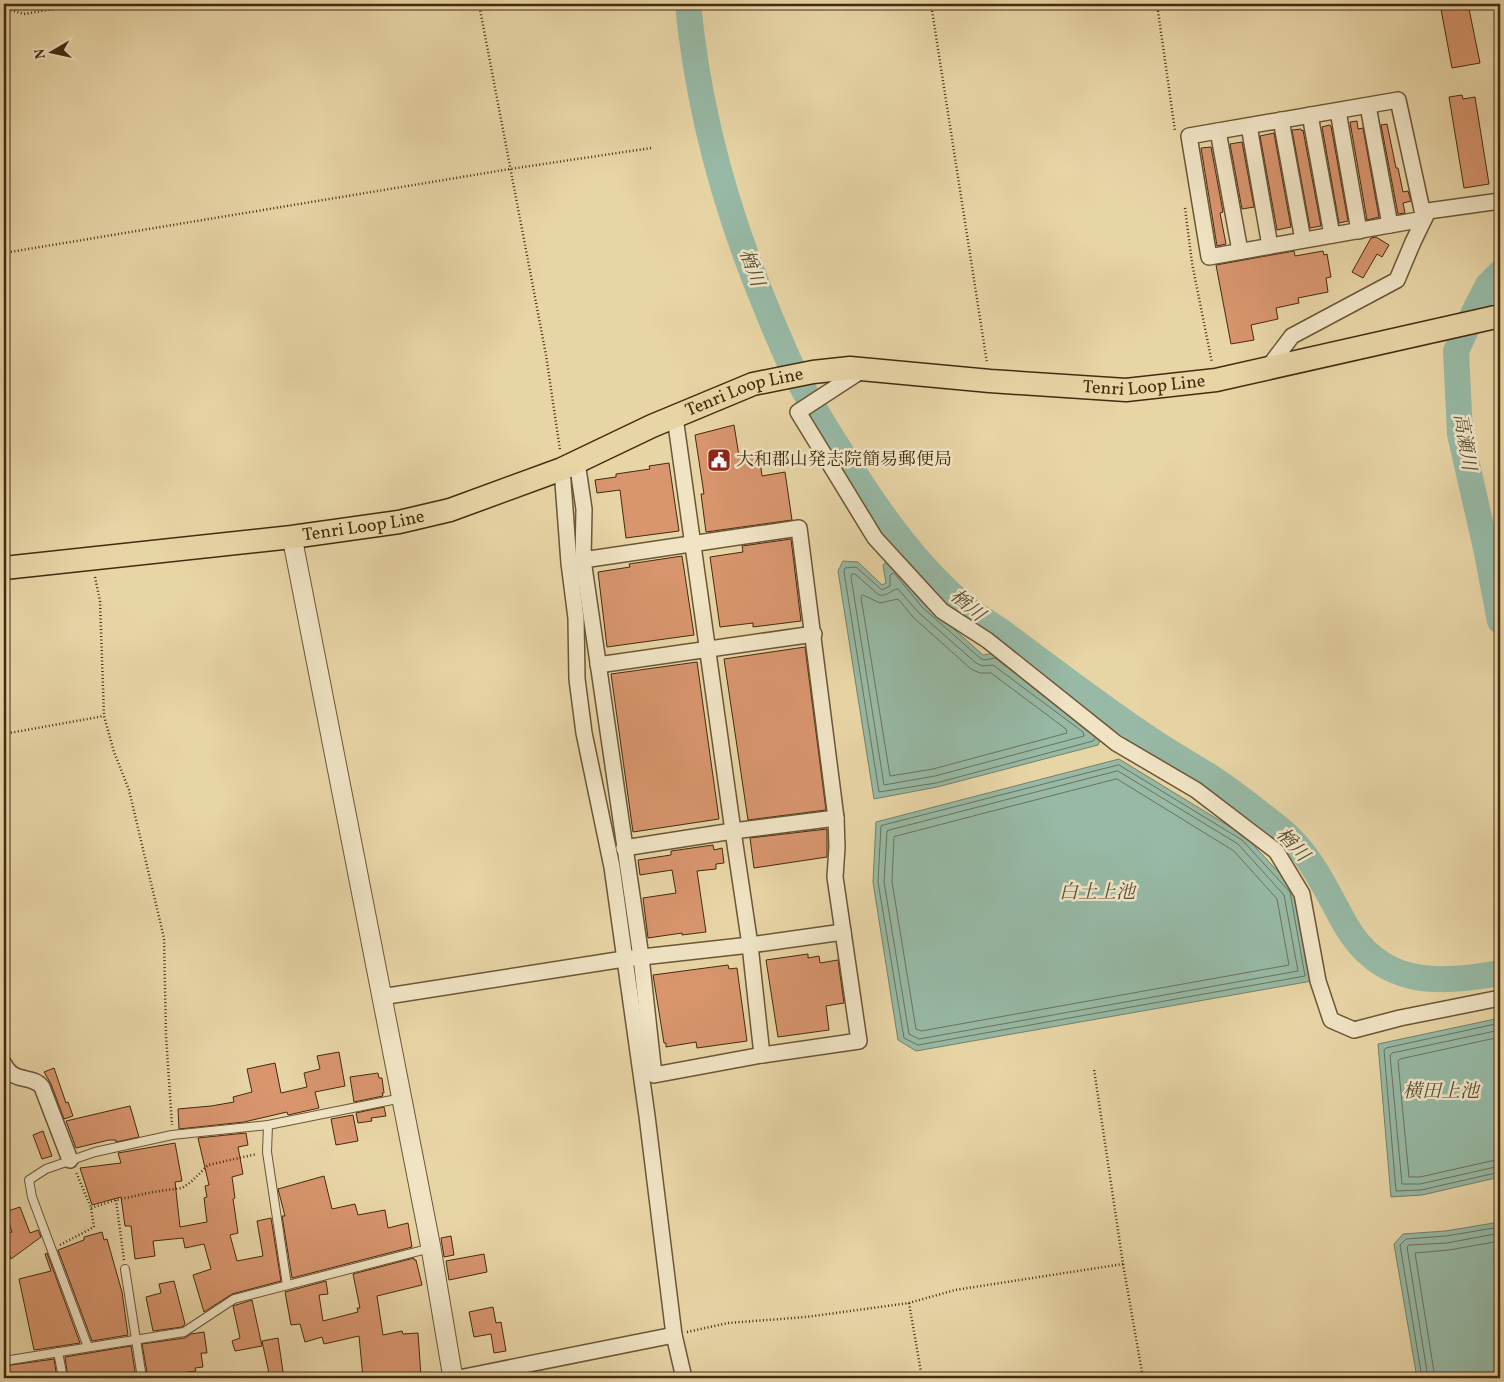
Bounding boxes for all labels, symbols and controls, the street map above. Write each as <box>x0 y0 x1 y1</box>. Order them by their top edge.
north arrow <box>28 28 78 78</box>
text: N <box>30 47 51 60</box>
water label: 楢川 <box>732 246 770 292</box>
street label: Tenri Loop Line <box>682 362 806 423</box>
street label: Tenri Loop Line <box>1082 369 1207 403</box>
water label: 高瀬川 <box>1447 412 1482 474</box>
public building icon: 大和郡山発志院簡易郵便局 <box>706 447 732 473</box>
place label: 大和郡山発志院簡易郵便局 <box>736 448 952 473</box>
street label: Tenri Loop Line <box>301 504 427 548</box>
water label: 楢川 <box>944 584 991 629</box>
water label: 楢川 <box>1270 822 1316 869</box>
water label: 白土上池 <box>1059 880 1137 906</box>
water label: 横田上池 <box>1403 1079 1481 1105</box>

